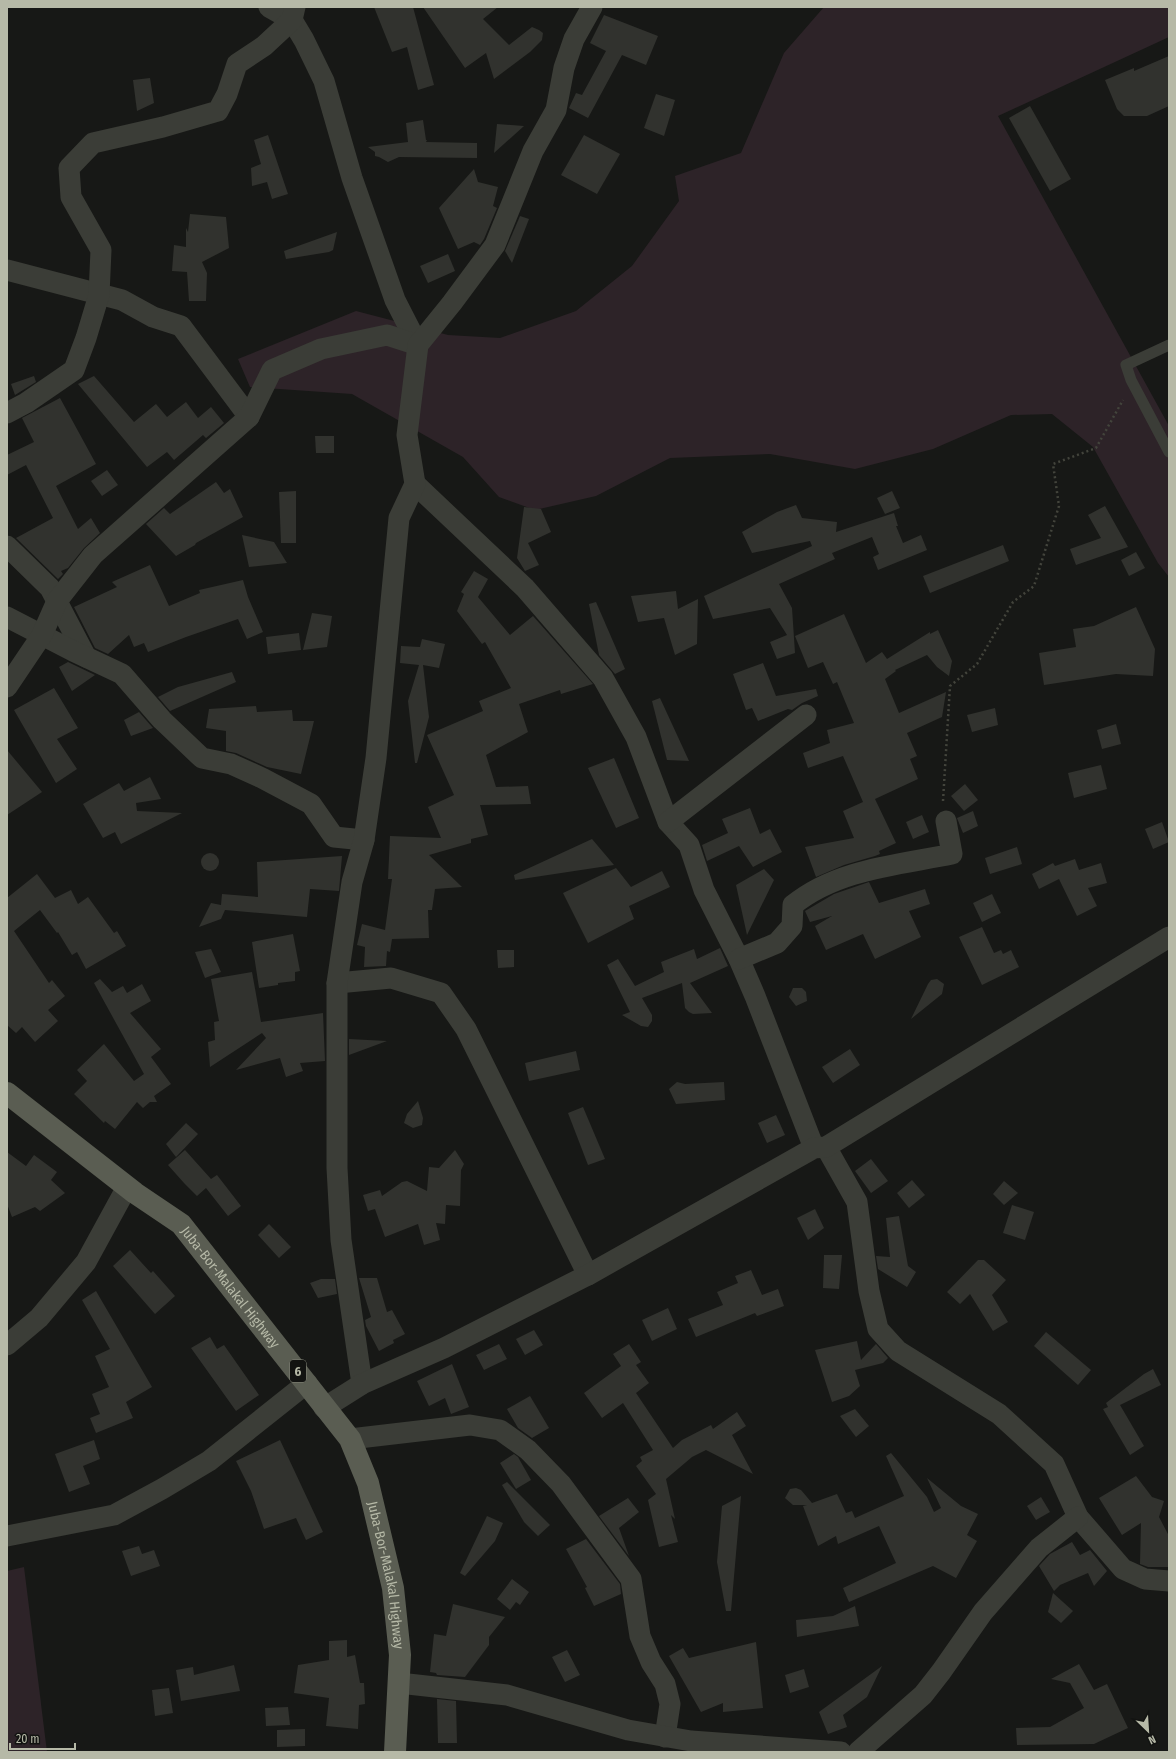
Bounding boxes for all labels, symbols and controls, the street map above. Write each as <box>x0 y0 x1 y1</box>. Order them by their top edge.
street label: Juba-Bor-Malakal Highway <box>177 1223 284 1352</box>
road number: 6 <box>290 1360 306 1382</box>
street label: Juba-Bor-Malakal Highway <box>364 1500 407 1651</box>
north arrow <box>1128 1711 1168 1751</box>
scale bar <box>10 1725 75 1751</box>
text: 20 m <box>16 1732 40 1746</box>
text: N <box>1146 1732 1158 1747</box>

